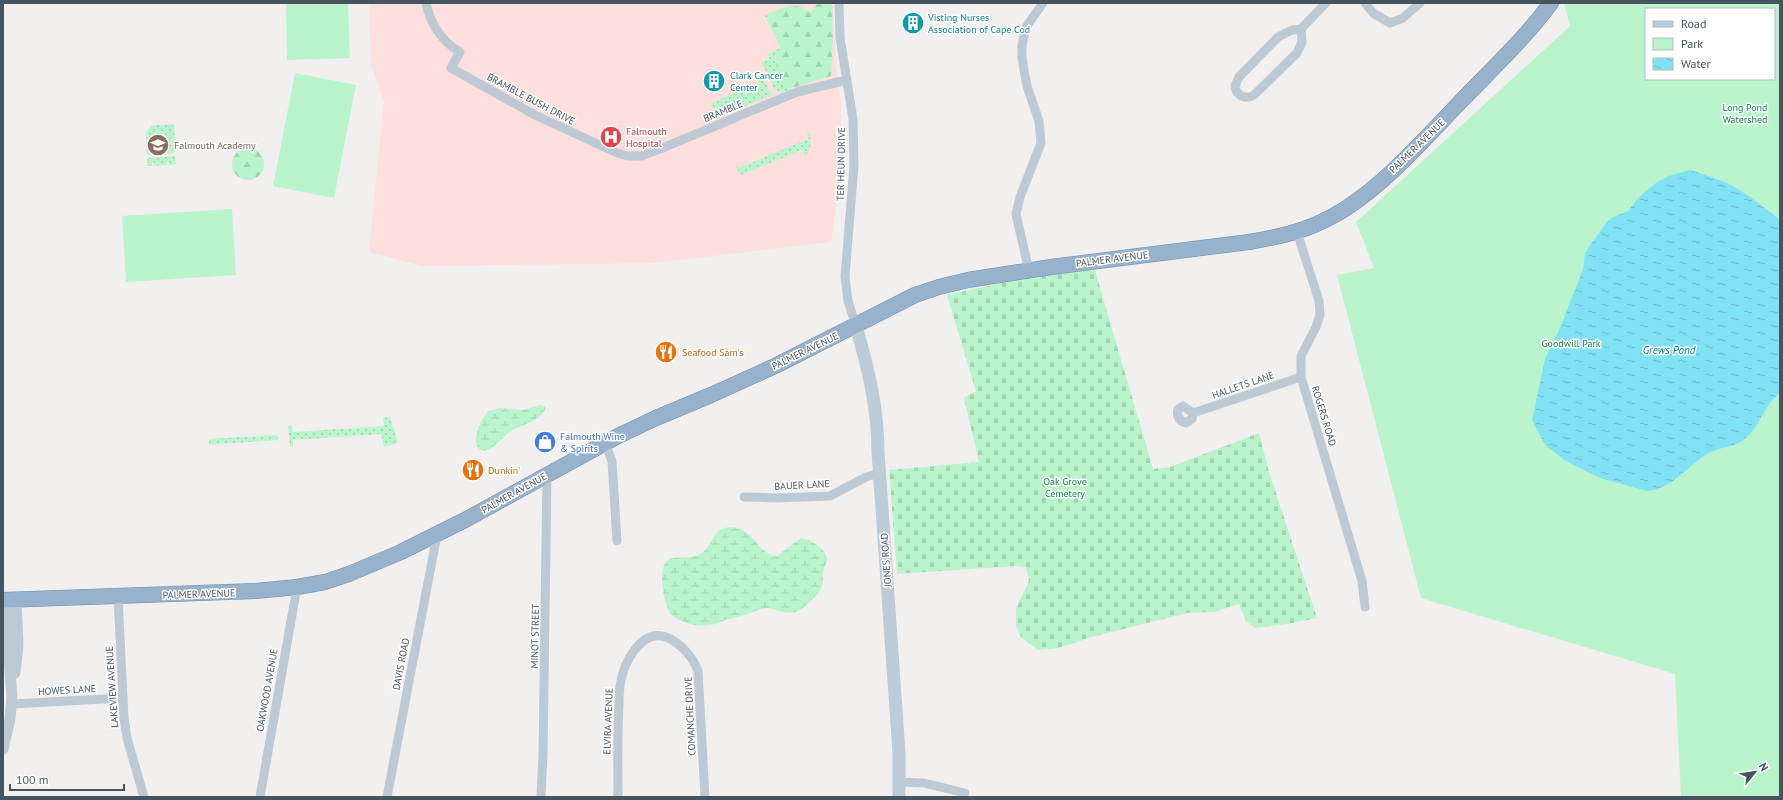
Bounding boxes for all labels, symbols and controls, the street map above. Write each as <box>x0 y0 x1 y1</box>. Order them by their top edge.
legend <box>1645 8 1775 80</box>
building icon: Visting Nurses Association of Cape Cod <box>900 10 926 36</box>
place label: Visting Nurses Association of Cape Cod <box>927 11 1030 36</box>
text: Road <box>1681 16 1706 31</box>
text: Park <box>1681 36 1703 51</box>
text: Water <box>1681 56 1711 71</box>
building icon: Clark Cancer Center <box>701 68 727 94</box>
place label: Clark Cancer Center <box>730 69 783 94</box>
street label: BRAMBLE BUSH DRIVE <box>485 70 577 128</box>
street label: BRAMBLE <box>701 97 745 125</box>
park label: Long Pond Watershed <box>1723 101 1767 126</box>
street label: PALMER AVENUE <box>1386 116 1448 176</box>
hospital icon: Falmouth Hospital <box>598 124 624 150</box>
place label: Falmouth Hospital <box>626 125 667 150</box>
street label: TER HEUN DRIVE <box>834 127 848 201</box>
school or university icon: Falmouth Academy <box>145 132 171 158</box>
place label: Falmouth Academy <box>174 139 256 152</box>
street label: PALMER AVENUE <box>1075 248 1149 270</box>
street label: PALMER AVENUE <box>770 329 840 373</box>
park label: Goodwill Park <box>1541 337 1601 350</box>
restaurant icon: Seafood Sam's <box>653 339 679 365</box>
water label: Grews Pond <box>1643 343 1696 357</box>
place label: Seafood Sam's <box>682 346 743 359</box>
street label: HALLETS LANE <box>1210 368 1276 402</box>
street label: ROGERS ROAD <box>1309 384 1339 448</box>
shop icon: Falmouth Wine & Spirits <box>532 429 558 455</box>
place label: Falmouth Wine & Spirits <box>560 430 625 455</box>
restaurant icon: Dunkin' <box>460 457 486 483</box>
place label: Dunkin' <box>488 464 521 477</box>
street label: PALMER AVENUE <box>479 470 549 516</box>
park label: Oak Grove Cemetery <box>1043 475 1087 500</box>
street label: BAUER LANE <box>774 477 830 493</box>
street label: JONES ROAD <box>878 532 894 589</box>
street label: PALMER AVENUE <box>162 586 236 602</box>
street label: MINOT STREET <box>528 603 542 669</box>
street label: DAVIS ROAD <box>390 637 412 691</box>
street label: LAKEVIEW AVENUE <box>103 646 121 728</box>
street label: OAKWOOD AVENUE <box>253 647 281 733</box>
street label: COMANCHE DRIVE <box>681 676 699 756</box>
street label: HOWES LANE <box>38 682 96 698</box>
street label: ELVIRA AVENUE <box>600 687 616 755</box>
north arrow <box>1735 752 1775 792</box>
text: N <box>1756 760 1772 774</box>
scale bar <box>10 766 124 792</box>
text: 100 m <box>16 772 49 787</box>

